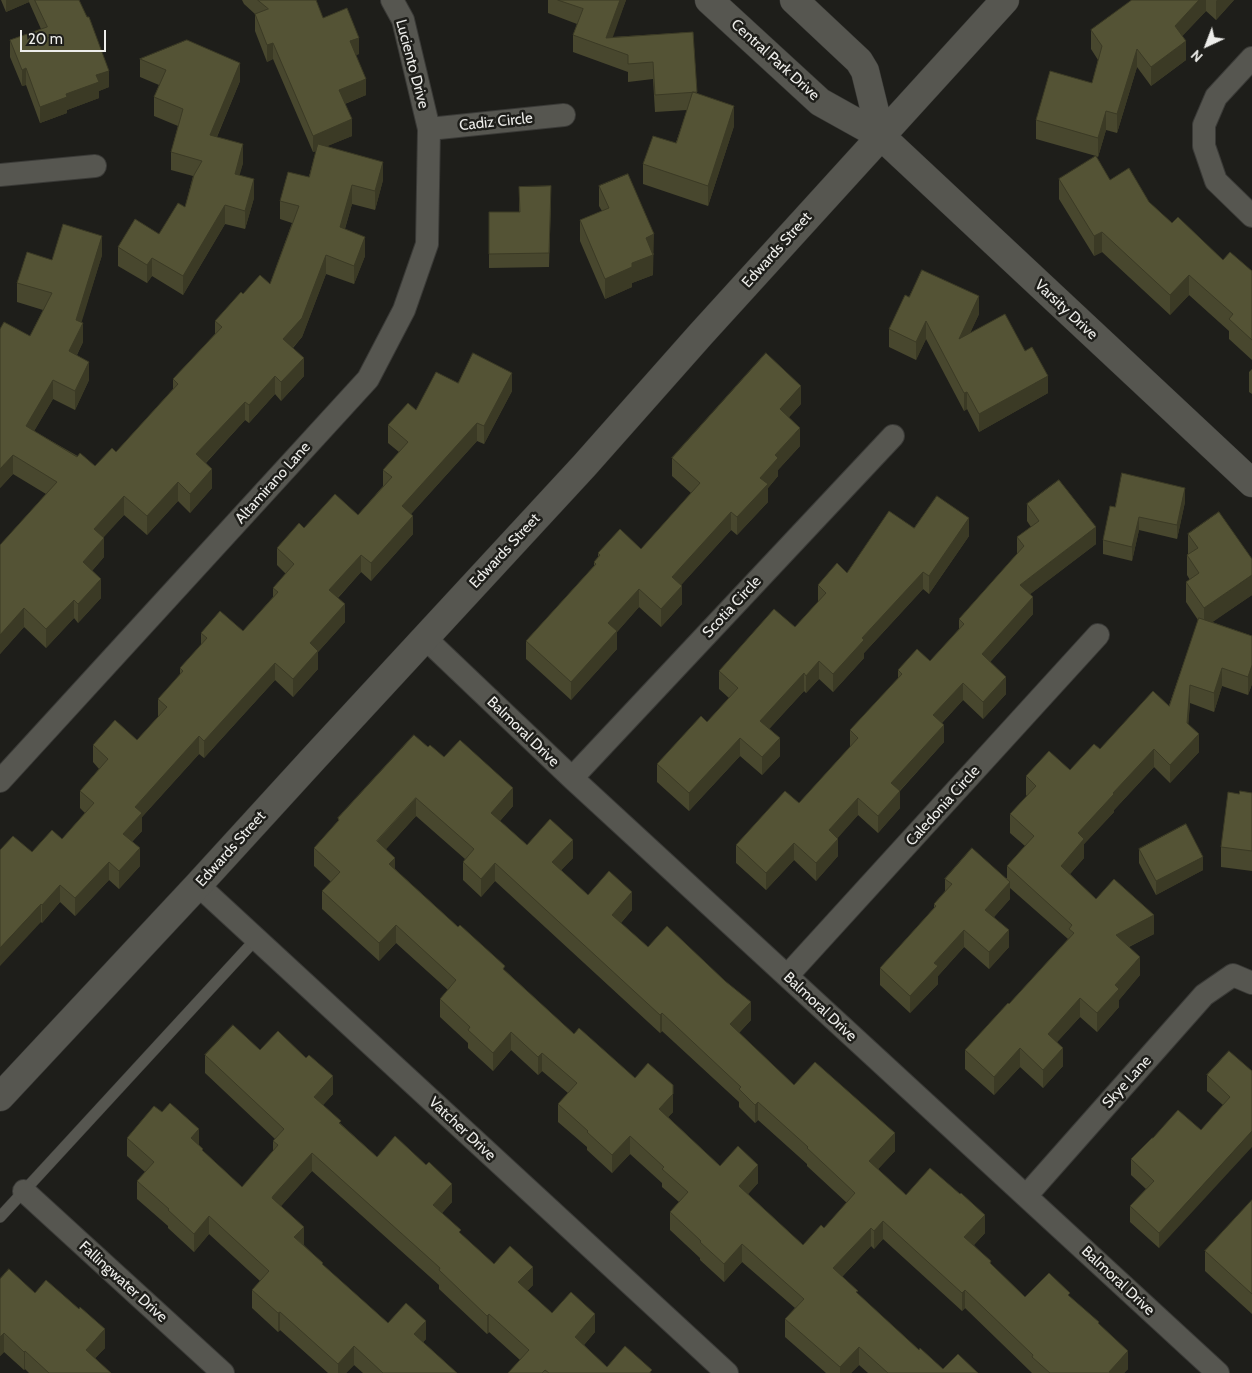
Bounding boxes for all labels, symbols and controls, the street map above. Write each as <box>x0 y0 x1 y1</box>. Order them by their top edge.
street label: Central Park Drive <box>727 16 823 104</box>
street label: Luciento Drive <box>391 17 433 111</box>
scale bar <box>22 20 109 52</box>
north arrow <box>1182 20 1232 70</box>
text: 20 m <box>28 30 63 48</box>
text: N <box>1187 46 1207 66</box>
street label: Cadiz Circle <box>458 109 534 135</box>
street label: Edwards Street <box>738 209 816 291</box>
street label: Varsity Drive <box>1031 276 1101 344</box>
street label: Altamirano Lane <box>232 438 314 528</box>
street label: Edwards Street <box>466 510 544 592</box>
street label: Scotia Circle <box>699 572 765 642</box>
street label: Balmoral Drive <box>483 693 563 771</box>
street label: Caledonia Circle <box>902 762 984 850</box>
street label: Edwards Street <box>192 808 270 890</box>
street label: Balmoral Drive <box>780 969 860 1045</box>
street label: Skye Lane <box>1099 1052 1155 1112</box>
street label: Vatcher Drive <box>425 1093 499 1165</box>
street label: Fallingwater Drive <box>75 1238 171 1326</box>
street label: Balmoral Drive <box>1078 1243 1158 1319</box>

